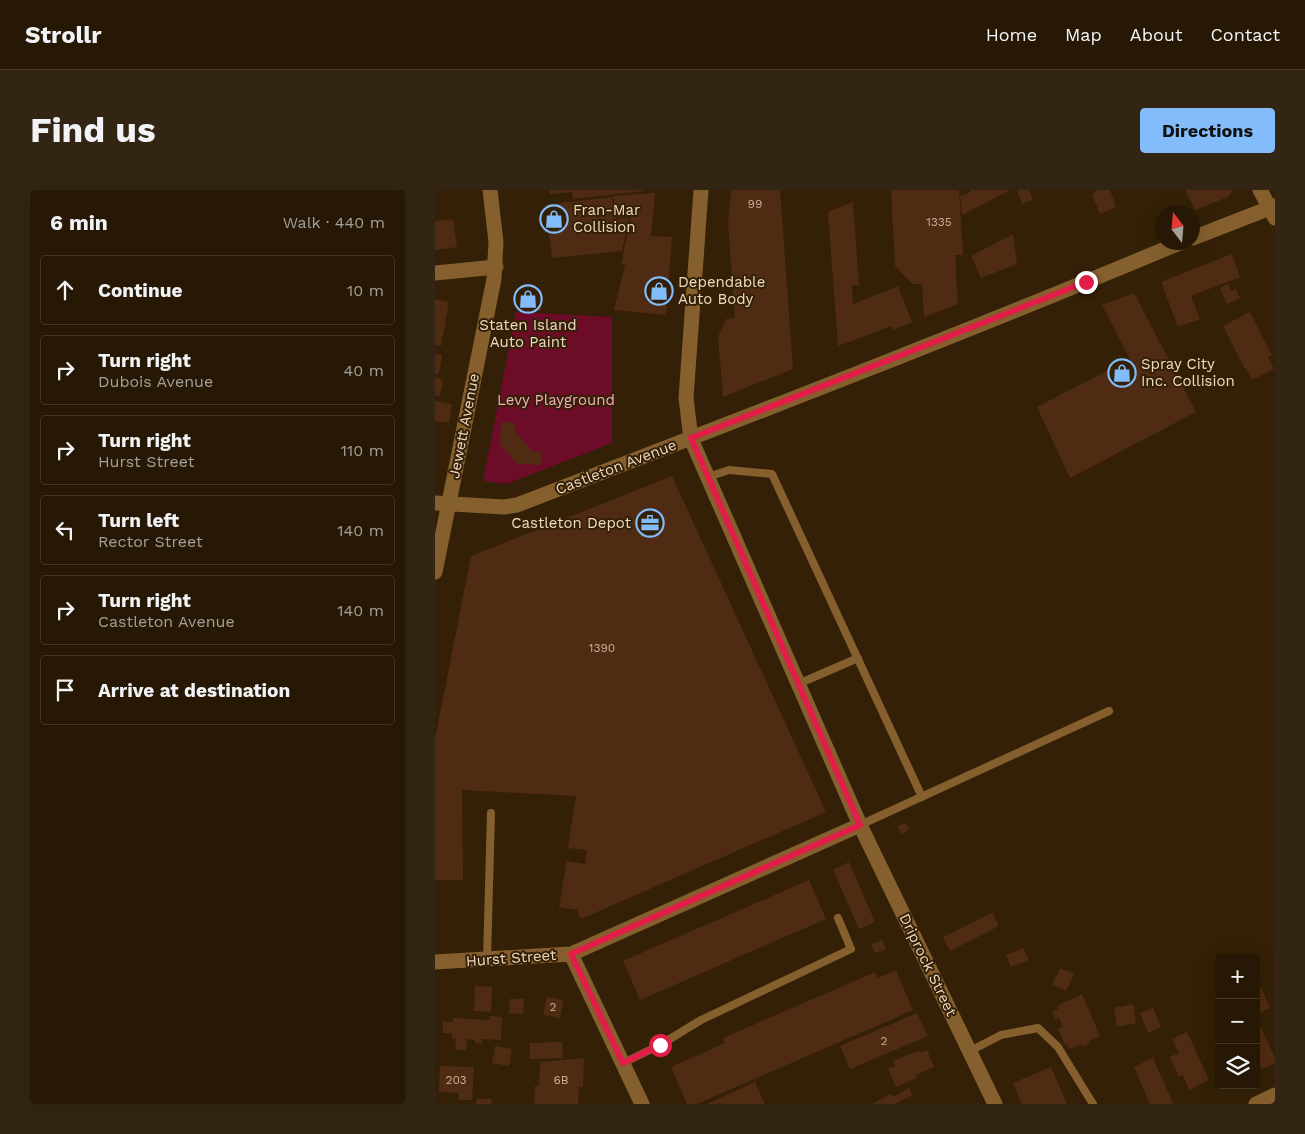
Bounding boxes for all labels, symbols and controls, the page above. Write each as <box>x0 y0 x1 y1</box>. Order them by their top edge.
text: Strollr <box>25 21 102 49</box>
text: Home <box>986 24 1037 45</box>
text: Map <box>1065 24 1102 45</box>
text: About <box>1130 24 1182 45</box>
text: Contact <box>1210 24 1280 45</box>
button: Directions <box>1140 108 1275 153</box>
text: Find us <box>30 109 156 151</box>
house number: 99 <box>748 197 762 211</box>
place label: Fran-Mar Collision <box>573 201 640 236</box>
shop icon: Fran-Mar Collision <box>539 204 569 234</box>
north arrow <box>1155 205 1200 250</box>
text: 6 min <box>50 210 108 235</box>
text: Walk · 440 m <box>283 213 385 232</box>
house number: 1335 <box>926 215 952 229</box>
route end <box>1075 271 1098 294</box>
place label: Dependable Auto Body <box>678 273 765 308</box>
icon: ahead <box>51 276 79 304</box>
shop icon: Dependable Auto Body <box>644 276 674 306</box>
text: Continue <box>98 279 182 302</box>
text: 10 m <box>347 281 384 300</box>
shop icon: Staten Island Auto Paint <box>513 284 543 314</box>
place label: Staten Island Auto Paint <box>479 316 577 351</box>
text: Turn right <box>98 349 191 372</box>
place label: Spray City Inc. Collision <box>1141 355 1235 390</box>
icon: right <box>51 356 79 384</box>
shop icon: Spray City Inc. Collision <box>1107 358 1137 388</box>
text: 40 m <box>344 361 384 380</box>
text: Dubois Avenue <box>98 372 213 391</box>
street label: Jewett Avenue <box>445 372 483 480</box>
park label: Levy Playground <box>497 391 615 409</box>
text: Turn right <box>98 429 191 452</box>
icon: right <box>51 436 79 464</box>
street label: Castleton Avenue <box>553 436 679 498</box>
text: 110 m <box>341 441 384 460</box>
text: Hurst Street <box>98 452 194 471</box>
office icon: Castleton Depot <box>635 508 665 538</box>
text: Turn left <box>98 509 179 532</box>
place label: Castleton Depot <box>511 514 632 532</box>
icon: left <box>51 516 79 544</box>
text: 140 m <box>337 521 384 540</box>
text: Rector Street <box>98 532 203 551</box>
text: Turn right <box>98 589 191 612</box>
icon: right <box>51 596 79 624</box>
text: 140 m <box>337 601 384 620</box>
text: Castleton Avenue <box>98 612 235 631</box>
house number: 1390 <box>589 641 615 655</box>
icon: arrive <box>51 676 79 704</box>
text: Arrive at destination <box>98 679 290 702</box>
street label: Driprock Street <box>895 911 961 1020</box>
street label: Hurst Street <box>465 946 557 970</box>
map controls <box>1215 954 1260 1089</box>
button: + <box>1215 954 1260 999</box>
button: − <box>1215 999 1260 1044</box>
house number: 2 <box>550 1000 557 1014</box>
route start <box>649 1034 672 1057</box>
house number: 2 <box>881 1034 888 1048</box>
button: layers <box>1215 1044 1260 1089</box>
house number: 203 <box>445 1073 467 1087</box>
house number: 6B <box>553 1073 569 1087</box>

